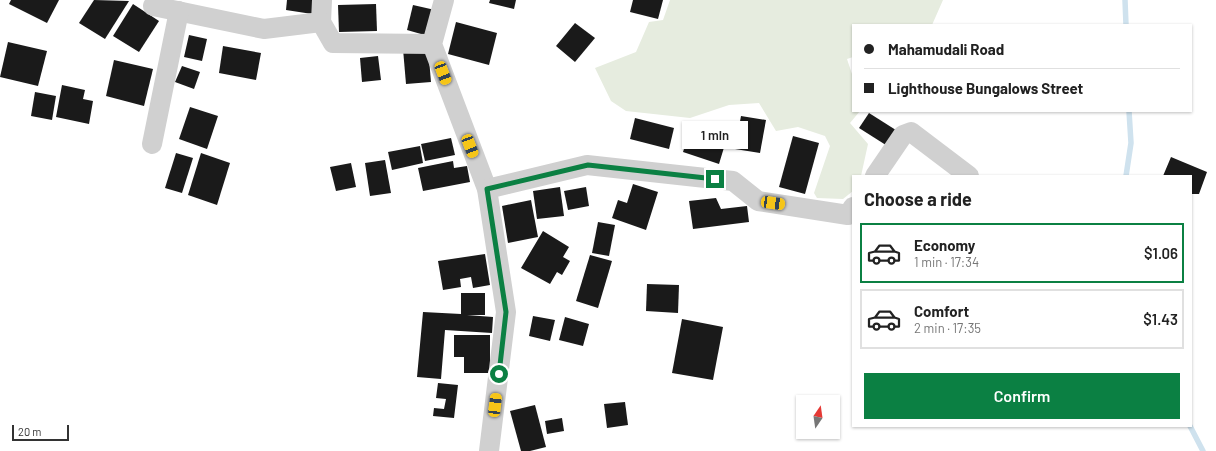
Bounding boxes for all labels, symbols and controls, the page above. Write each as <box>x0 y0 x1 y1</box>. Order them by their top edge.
text: Mahamudali Road <box>888 40 1004 58</box>
car <box>433 60 453 86</box>
text: Lighthouse Bungalows Street <box>888 79 1083 97</box>
callout: 1 min <box>682 121 748 149</box>
text: 1 min <box>701 127 729 143</box>
car <box>460 133 480 159</box>
route end <box>706 170 724 188</box>
text: Choose a ride <box>864 188 972 210</box>
car <box>760 195 786 211</box>
icon: car <box>866 235 902 271</box>
text: Economy <box>914 236 975 254</box>
text: $1.06 <box>1144 244 1178 262</box>
text: 1 min · 17:34 <box>914 254 979 270</box>
icon: car <box>866 301 902 337</box>
text: Comfort <box>914 302 969 320</box>
text: $1.43 <box>1143 310 1178 328</box>
text: 2 min · 17:35 <box>914 320 981 336</box>
route start <box>490 365 508 383</box>
button: Confirm <box>864 373 1180 419</box>
car <box>488 392 502 418</box>
north arrow <box>796 395 840 439</box>
map controls <box>796 395 840 439</box>
scale bar <box>12 423 69 442</box>
text: 20 m <box>18 425 41 438</box>

